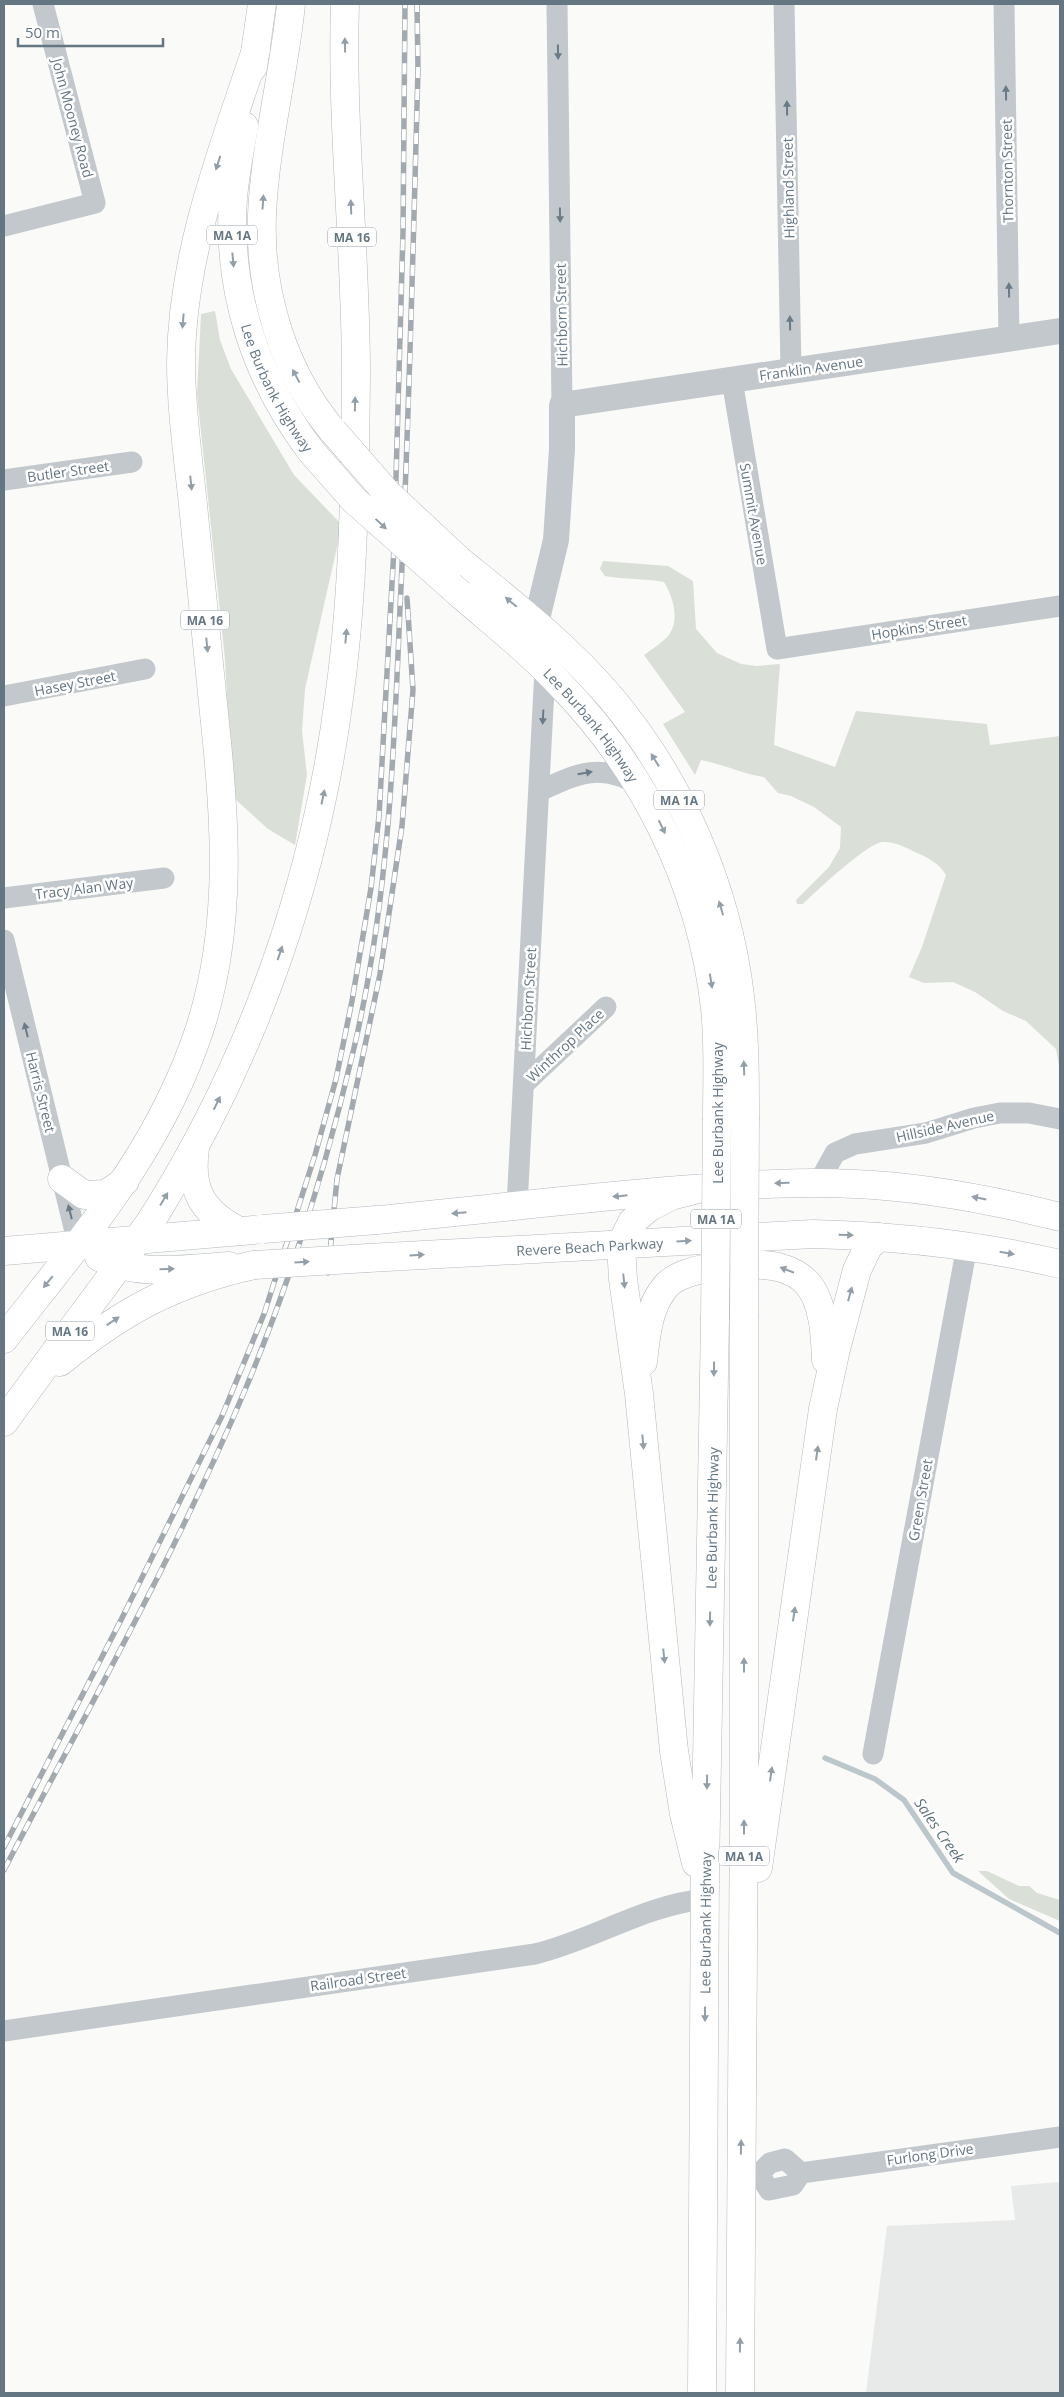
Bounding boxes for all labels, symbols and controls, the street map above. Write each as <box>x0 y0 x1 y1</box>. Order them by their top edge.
scale bar <box>18 15 162 47</box>
text: 50 m <box>25 22 60 42</box>
one-way arrow <box>341 36 349 52</box>
one-way arrow <box>554 45 562 61</box>
street label: John Mooney Road <box>47 54 98 180</box>
one-way arrow <box>1002 84 1010 100</box>
one-way arrow <box>782 99 790 115</box>
street label: Thornton Street <box>997 119 1017 223</box>
street label: Highland Street <box>778 137 798 239</box>
one-way arrow <box>214 155 222 170</box>
one-way arrow <box>259 193 267 209</box>
one-way arrow <box>346 199 354 215</box>
one-way arrow <box>556 207 564 223</box>
road number: MA 1A <box>207 226 257 244</box>
road number: MA 16 <box>328 228 376 246</box>
one-way arrow <box>230 253 238 269</box>
street label: Hichborn Street <box>551 263 571 367</box>
one-way arrow <box>1004 282 1012 298</box>
one-way arrow <box>179 313 187 329</box>
one-way arrow <box>786 314 794 330</box>
street label: Lee Burbank Highway <box>237 321 318 456</box>
street label: Franklin Avenue <box>758 351 864 385</box>
one-way arrow <box>292 369 300 384</box>
one-way arrow <box>351 396 359 412</box>
street label: Butler Street <box>26 456 110 486</box>
street label: Summit Avenue <box>736 462 772 567</box>
one-way arrow <box>187 475 195 491</box>
one-way arrow <box>374 518 386 530</box>
one-way arrow <box>505 597 517 608</box>
road number: MA 16 <box>181 610 229 630</box>
street label: Hopkins Street <box>870 610 968 644</box>
one-way arrow <box>342 628 350 644</box>
one-way arrow <box>203 637 211 653</box>
street label: Lee Burbank Highway <box>540 663 644 786</box>
street label: Hasey Street <box>33 666 117 700</box>
one-way arrow <box>539 710 547 726</box>
one-way arrow <box>651 753 660 766</box>
one-way arrow <box>577 769 593 777</box>
one-way arrow <box>319 788 327 804</box>
road number: MA 1A <box>654 790 704 810</box>
one-way arrow <box>658 820 666 834</box>
street label: Tracy Alan Way <box>34 872 135 903</box>
one-way arrow <box>717 900 725 915</box>
one-way arrow <box>276 945 284 960</box>
street label: Hichborn Street <box>516 947 540 1051</box>
one-way arrow <box>707 974 715 990</box>
street label: Winthrop Place <box>522 1004 608 1086</box>
one-way arrow <box>22 1022 30 1037</box>
street label: Lee Burbank Highway <box>708 1041 727 1184</box>
street label: Harris Street <box>22 1050 60 1134</box>
one-way arrow <box>740 1060 748 1076</box>
one-way arrow <box>214 1096 222 1110</box>
street label: Hillside Avenue <box>894 1105 996 1146</box>
one-way arrow <box>774 1179 790 1187</box>
one-way arrow <box>612 1192 628 1200</box>
one-way arrow <box>160 1193 169 1206</box>
one-way arrow <box>970 1194 986 1202</box>
one-way arrow <box>66 1204 74 1219</box>
one-way arrow <box>450 1209 466 1217</box>
road number: MA 1A <box>691 1210 741 1228</box>
one-way arrow <box>838 1232 854 1240</box>
street label: Revere Beach Parkway <box>516 1233 665 1259</box>
one-way arrow <box>676 1236 692 1244</box>
one-way arrow <box>1000 1249 1016 1257</box>
one-way arrow <box>409 1250 425 1258</box>
one-way arrow <box>295 1257 311 1265</box>
one-way arrow <box>159 1265 175 1273</box>
one-way arrow <box>779 1266 794 1274</box>
one-way arrow <box>620 1273 628 1289</box>
one-way arrow <box>42 1275 53 1288</box>
one-way arrow <box>847 1286 855 1301</box>
one-way arrow <box>106 1316 120 1326</box>
road number: MA 16 <box>46 1322 94 1340</box>
one-way arrow <box>710 1361 718 1377</box>
one-way arrow <box>639 1435 647 1451</box>
one-way arrow <box>813 1444 821 1460</box>
street label: Lee Burbank Highway <box>701 1446 722 1589</box>
street label: Green Street <box>903 1458 937 1542</box>
one-way arrow <box>790 1605 798 1621</box>
one-way arrow <box>706 1611 714 1627</box>
one-way arrow <box>660 1649 668 1665</box>
one-way arrow <box>740 1656 748 1672</box>
one-way arrow <box>768 1766 776 1782</box>
one-way arrow <box>703 1774 711 1790</box>
water label: Sales Creek <box>910 1794 970 1867</box>
one-way arrow <box>740 1819 748 1835</box>
road number: MA 1A <box>719 1846 769 1865</box>
street label: Lee Burbank Highway <box>695 1851 715 1994</box>
street label: Railroad Street <box>309 1963 407 1995</box>
one-way arrow <box>700 2006 708 2022</box>
street label: Furlong Drive <box>885 2138 975 2170</box>
one-way arrow <box>737 2139 745 2155</box>
one-way arrow <box>736 2336 744 2352</box>

